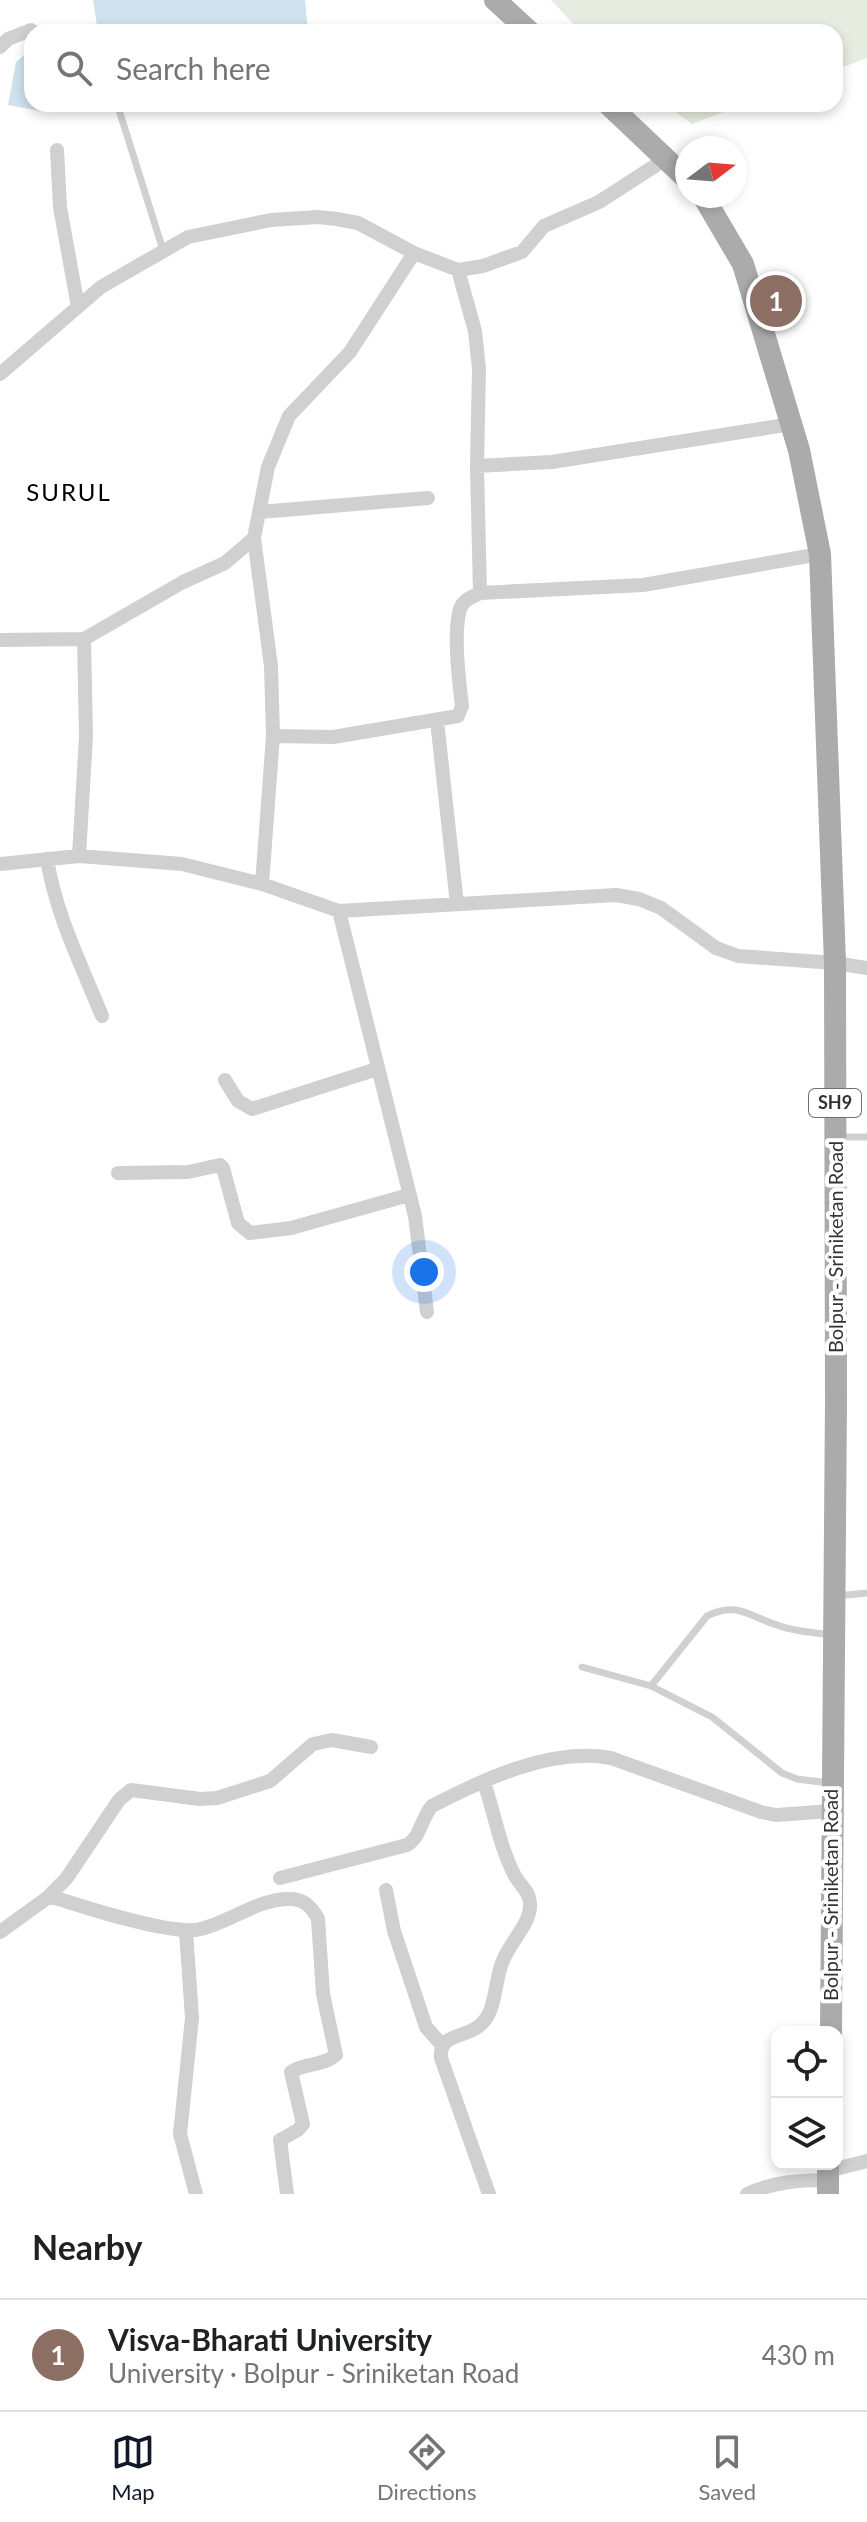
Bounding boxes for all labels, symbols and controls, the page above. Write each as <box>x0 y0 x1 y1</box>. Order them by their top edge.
search box <box>24 24 843 112</box>
icon: search <box>52 46 96 90</box>
text: Search here <box>116 50 271 86</box>
north arrow <box>675 136 747 208</box>
pin: 1 <box>750 271 802 331</box>
district label: SURUL <box>26 477 112 506</box>
road number: SH9 <box>809 1089 861 1117</box>
street label: Bolpur - Sriniketan Road <box>823 1141 847 1353</box>
your location <box>404 1252 444 1292</box>
street label: Bolpur - Sriniketan Road <box>818 1789 842 2001</box>
map controls <box>771 2026 843 2170</box>
button: locate <box>771 2026 843 2098</box>
button: layers <box>771 2098 843 2170</box>
text: Nearby <box>32 2226 143 2267</box>
text: Visva-Bharati University <box>108 2321 432 2357</box>
text: 1 <box>50 2339 66 2371</box>
text: 430 m <box>762 2339 835 2371</box>
text: University · Bolpur - Sriniketan Road <box>108 2357 519 2389</box>
tab: Map <box>111 2430 155 2505</box>
tab: Directions <box>377 2430 476 2505</box>
tab: Saved <box>698 2430 756 2505</box>

